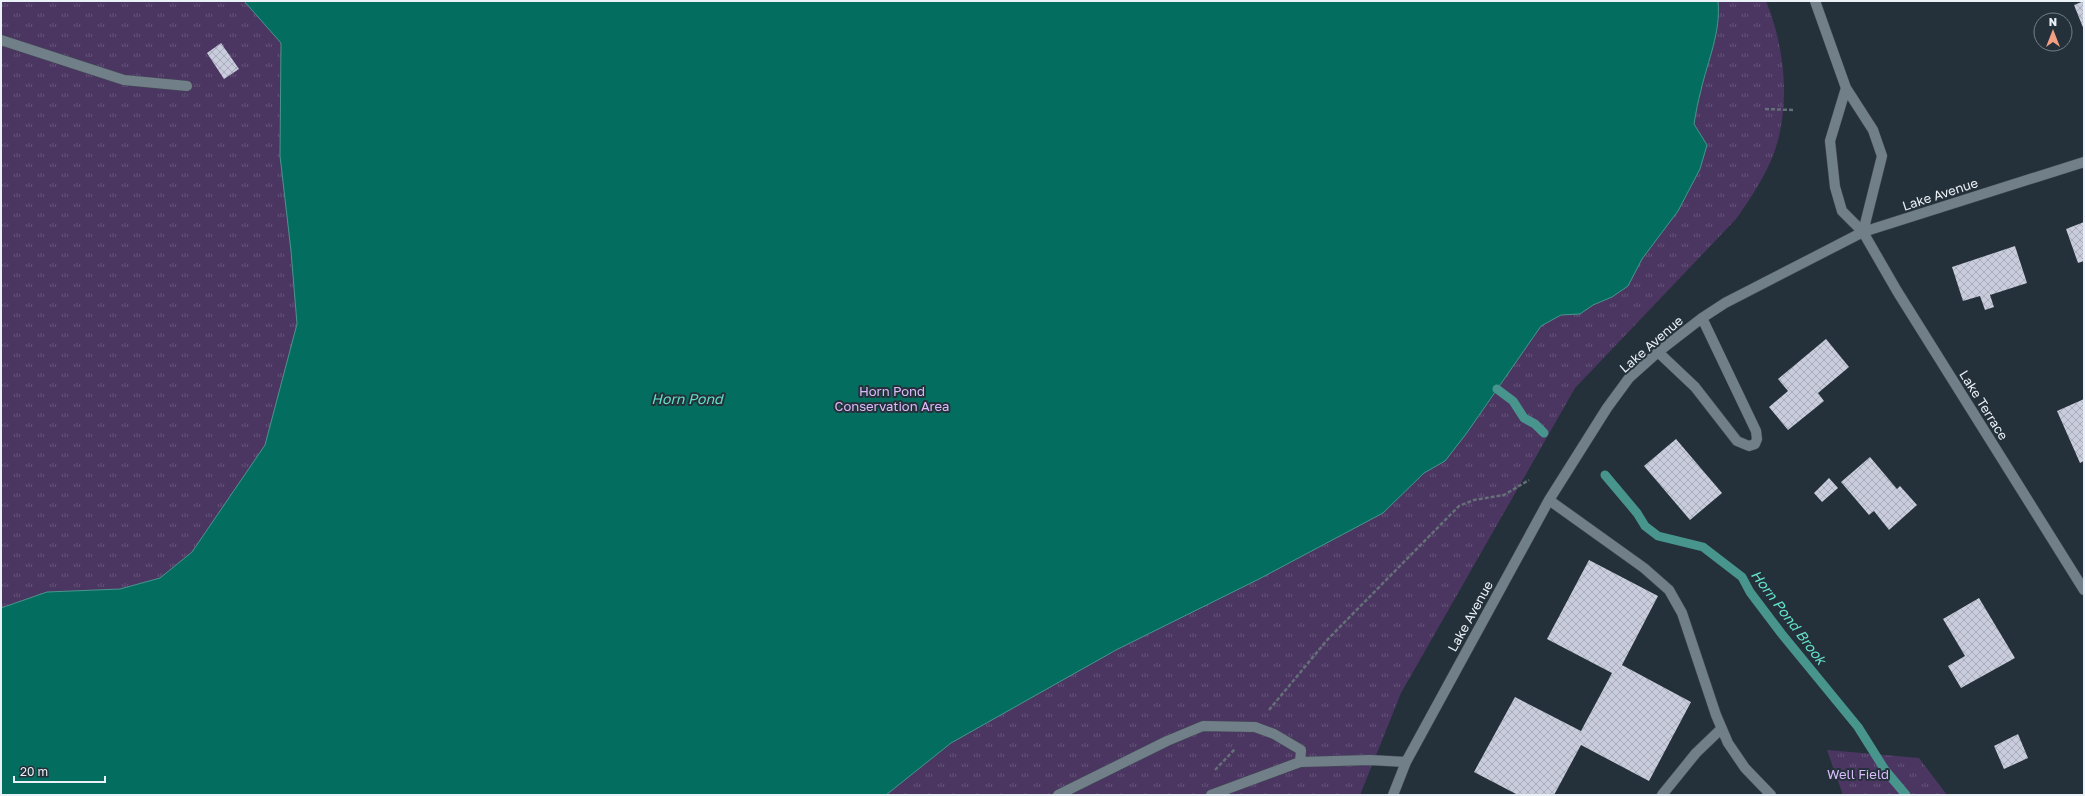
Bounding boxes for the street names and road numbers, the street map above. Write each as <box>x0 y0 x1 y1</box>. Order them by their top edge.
street label: Lake Avenue <box>1900 174 1980 214</box>
street label: Lake Avenue <box>1616 312 1686 376</box>
street label: Lake Terrace <box>1956 367 2012 443</box>
street label: Lake Avenue <box>1444 578 1496 654</box>

